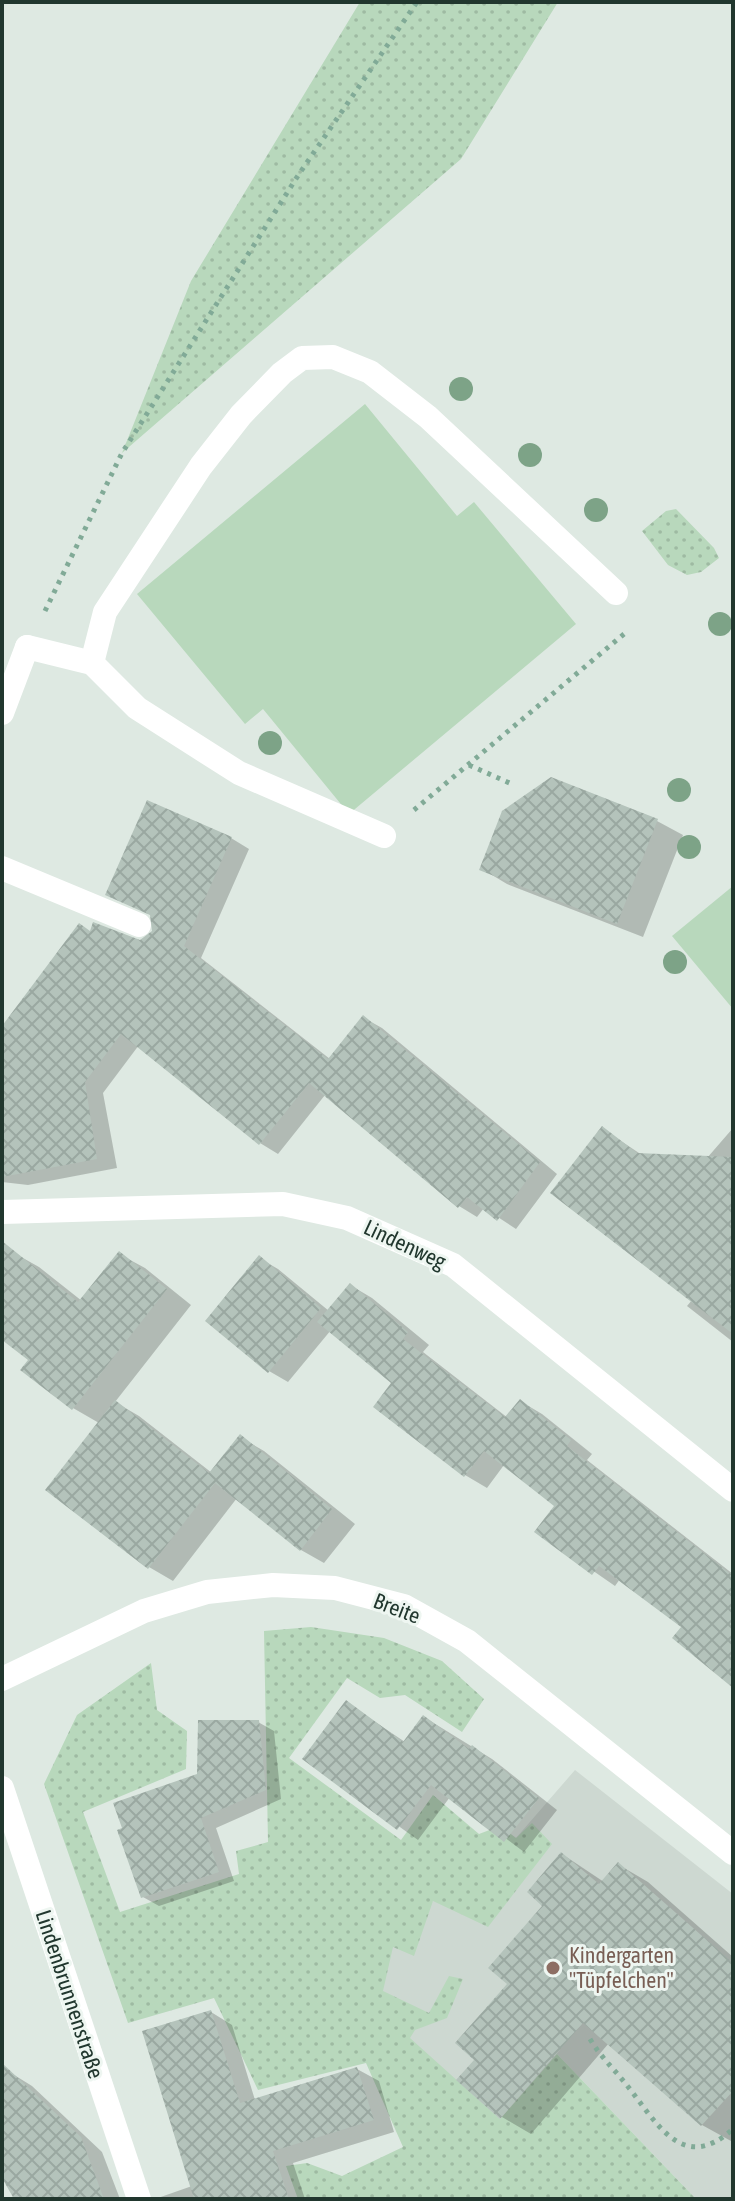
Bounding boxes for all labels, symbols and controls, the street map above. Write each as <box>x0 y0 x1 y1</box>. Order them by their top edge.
street label: Lindenweg <box>360 1214 451 1275</box>
street label: Breite <box>370 1587 424 1629</box>
street label: Lindenbrunnenstraße <box>31 1906 109 2082</box>
place label: Kindergarten "Tüpfelchen" <box>569 1942 674 1993</box>
marker: Kindergarten "Tüpfelchen" <box>544 1959 562 1977</box>

